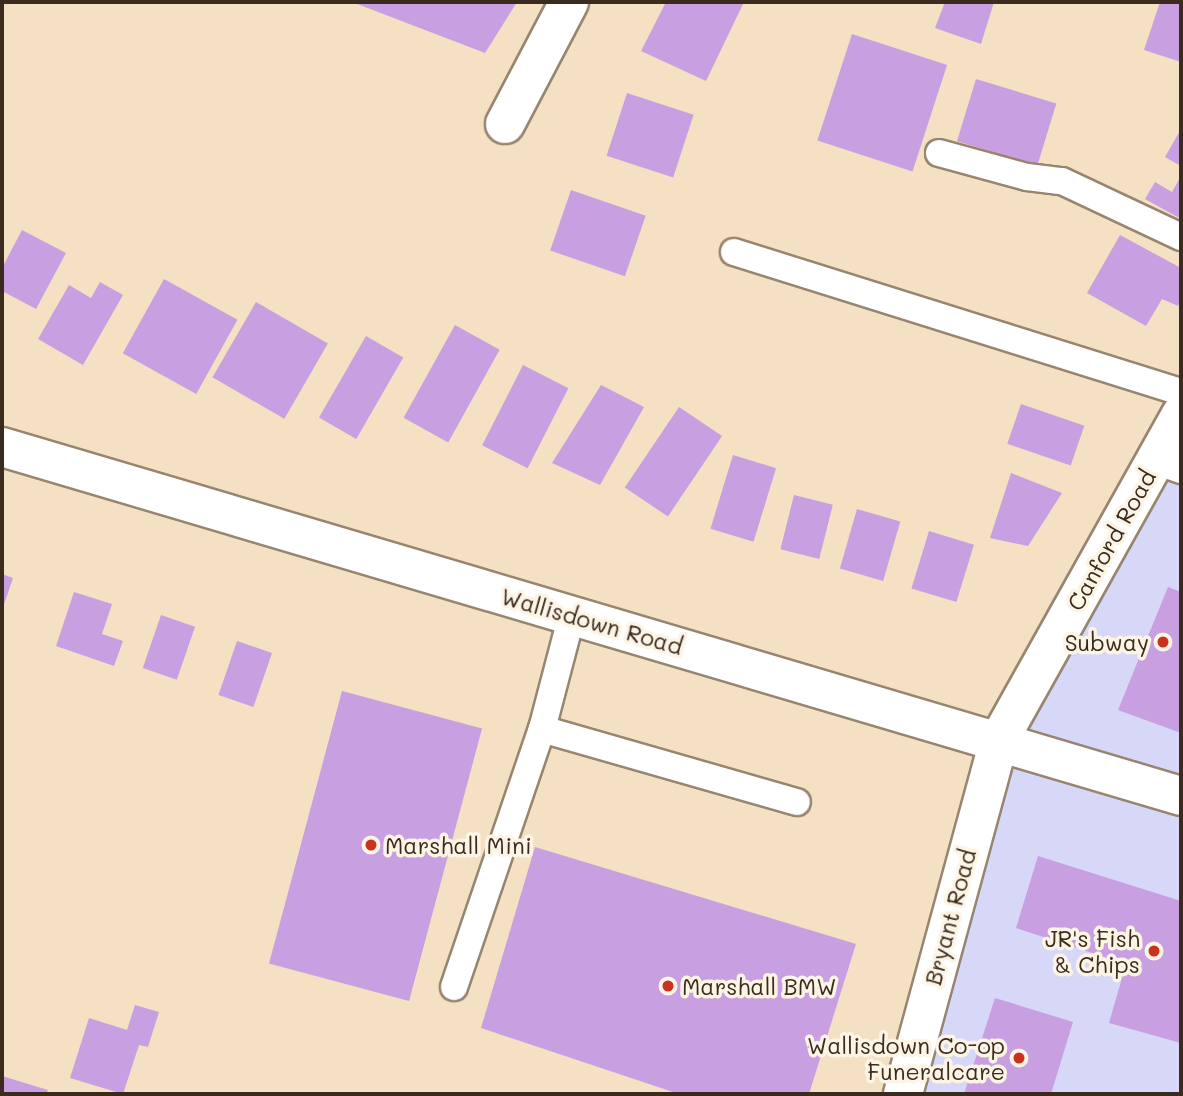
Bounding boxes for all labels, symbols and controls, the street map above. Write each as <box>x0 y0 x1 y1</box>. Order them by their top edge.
street label: Canford Road <box>1061 465 1161 615</box>
street label: Wallisdown Road <box>498 582 686 660</box>
place label: Subway <box>1065 628 1149 656</box>
marker: Subway <box>1155 634 1171 650</box>
place label: Marshall Mini <box>385 831 532 859</box>
marker: Marshall Mini <box>363 837 379 853</box>
street label: Bryant Road <box>919 846 981 988</box>
place label: JR's Fish & Chips <box>1045 924 1140 978</box>
marker: JR's Fish & Chips <box>1146 943 1162 959</box>
place label: Marshall BMW <box>682 972 836 1000</box>
marker: Marshall BMW <box>660 978 676 994</box>
place label: Wallisdown Co-op Funeralcare <box>807 1031 1005 1085</box>
marker: Wallisdown Co-op Funeralcare <box>1011 1050 1027 1066</box>

